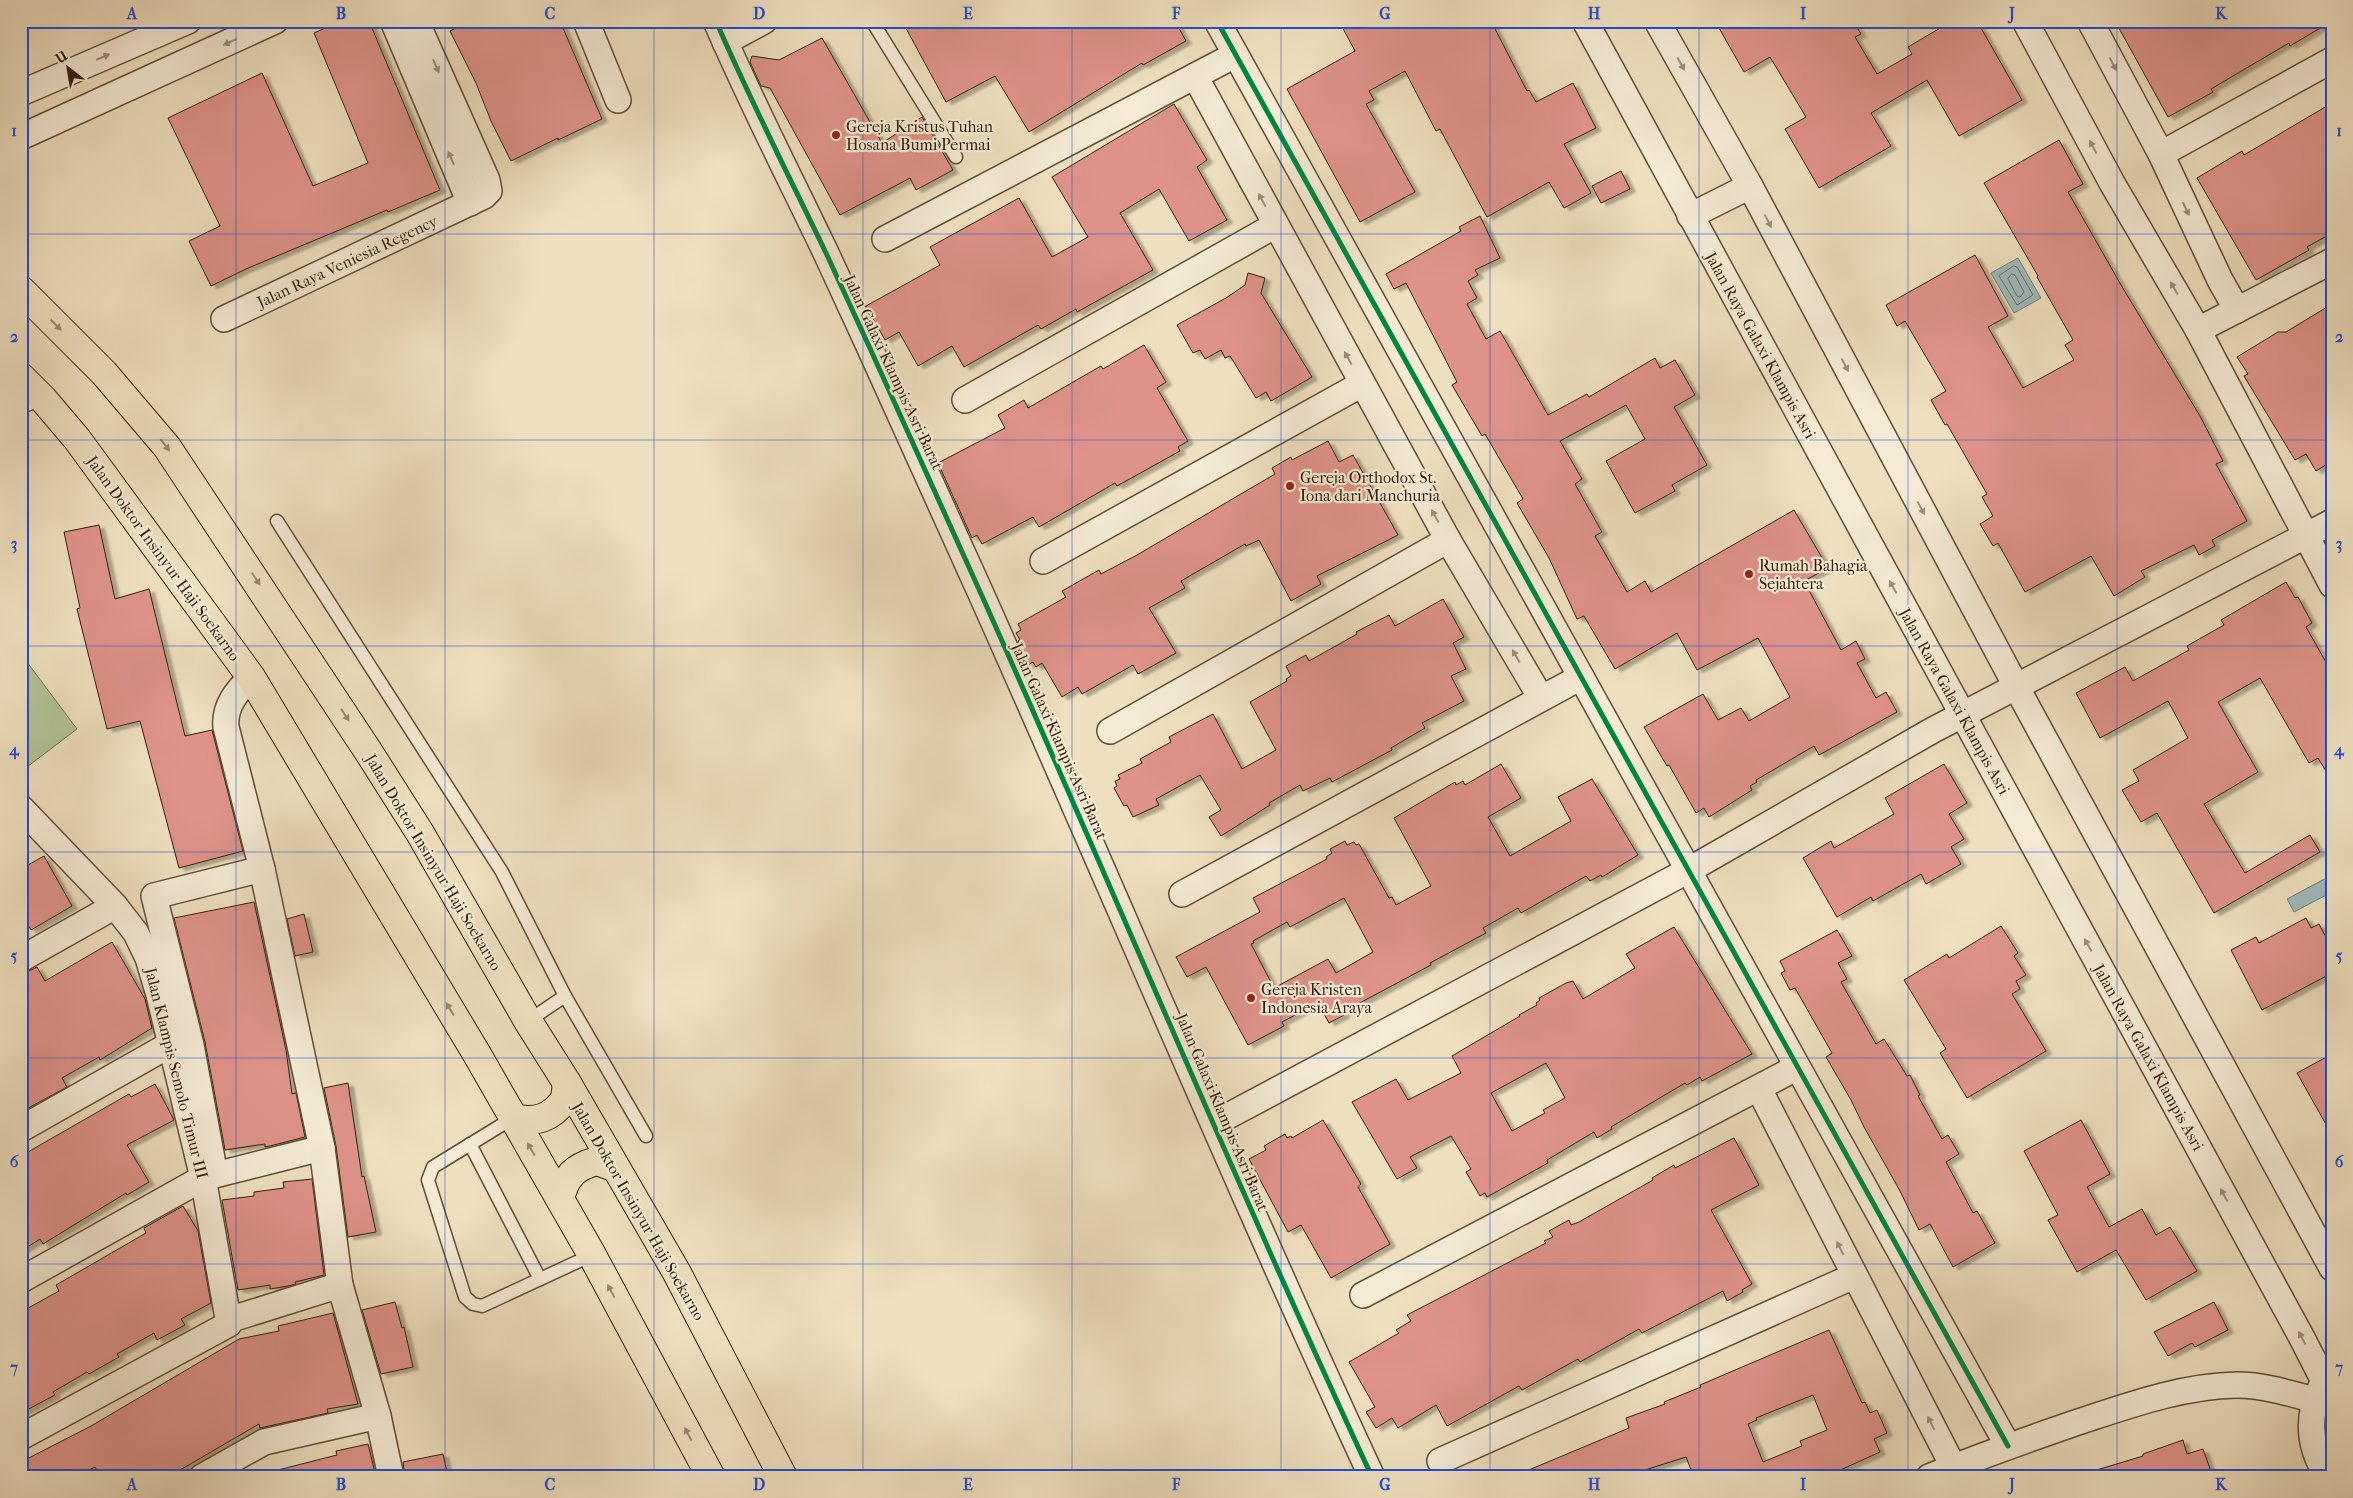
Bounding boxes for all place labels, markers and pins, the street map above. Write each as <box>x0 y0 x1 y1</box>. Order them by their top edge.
place label: Gereja Kristus Tuhan Hosana Bumi Permai <box>846 117 994 154</box>
marker: Gereja Kristus Tuhan Hosana Bumi Permai <box>830 129 842 141</box>
place label: Gereja Orthodox St. Iona dari Manchuria <box>1300 468 1441 505</box>
marker: Gereja Orthodox St. Iona dari Manchuria <box>1284 480 1296 492</box>
place label: Rumah Bahagia Sejahtera <box>1759 556 1868 593</box>
marker: Rumah Bahagia Sejahtera <box>1743 568 1755 580</box>
place label: Gereja Kristen Indonesia Araya <box>1261 980 1372 1017</box>
marker: Gereja Kristen Indonesia Araya <box>1245 992 1257 1004</box>

